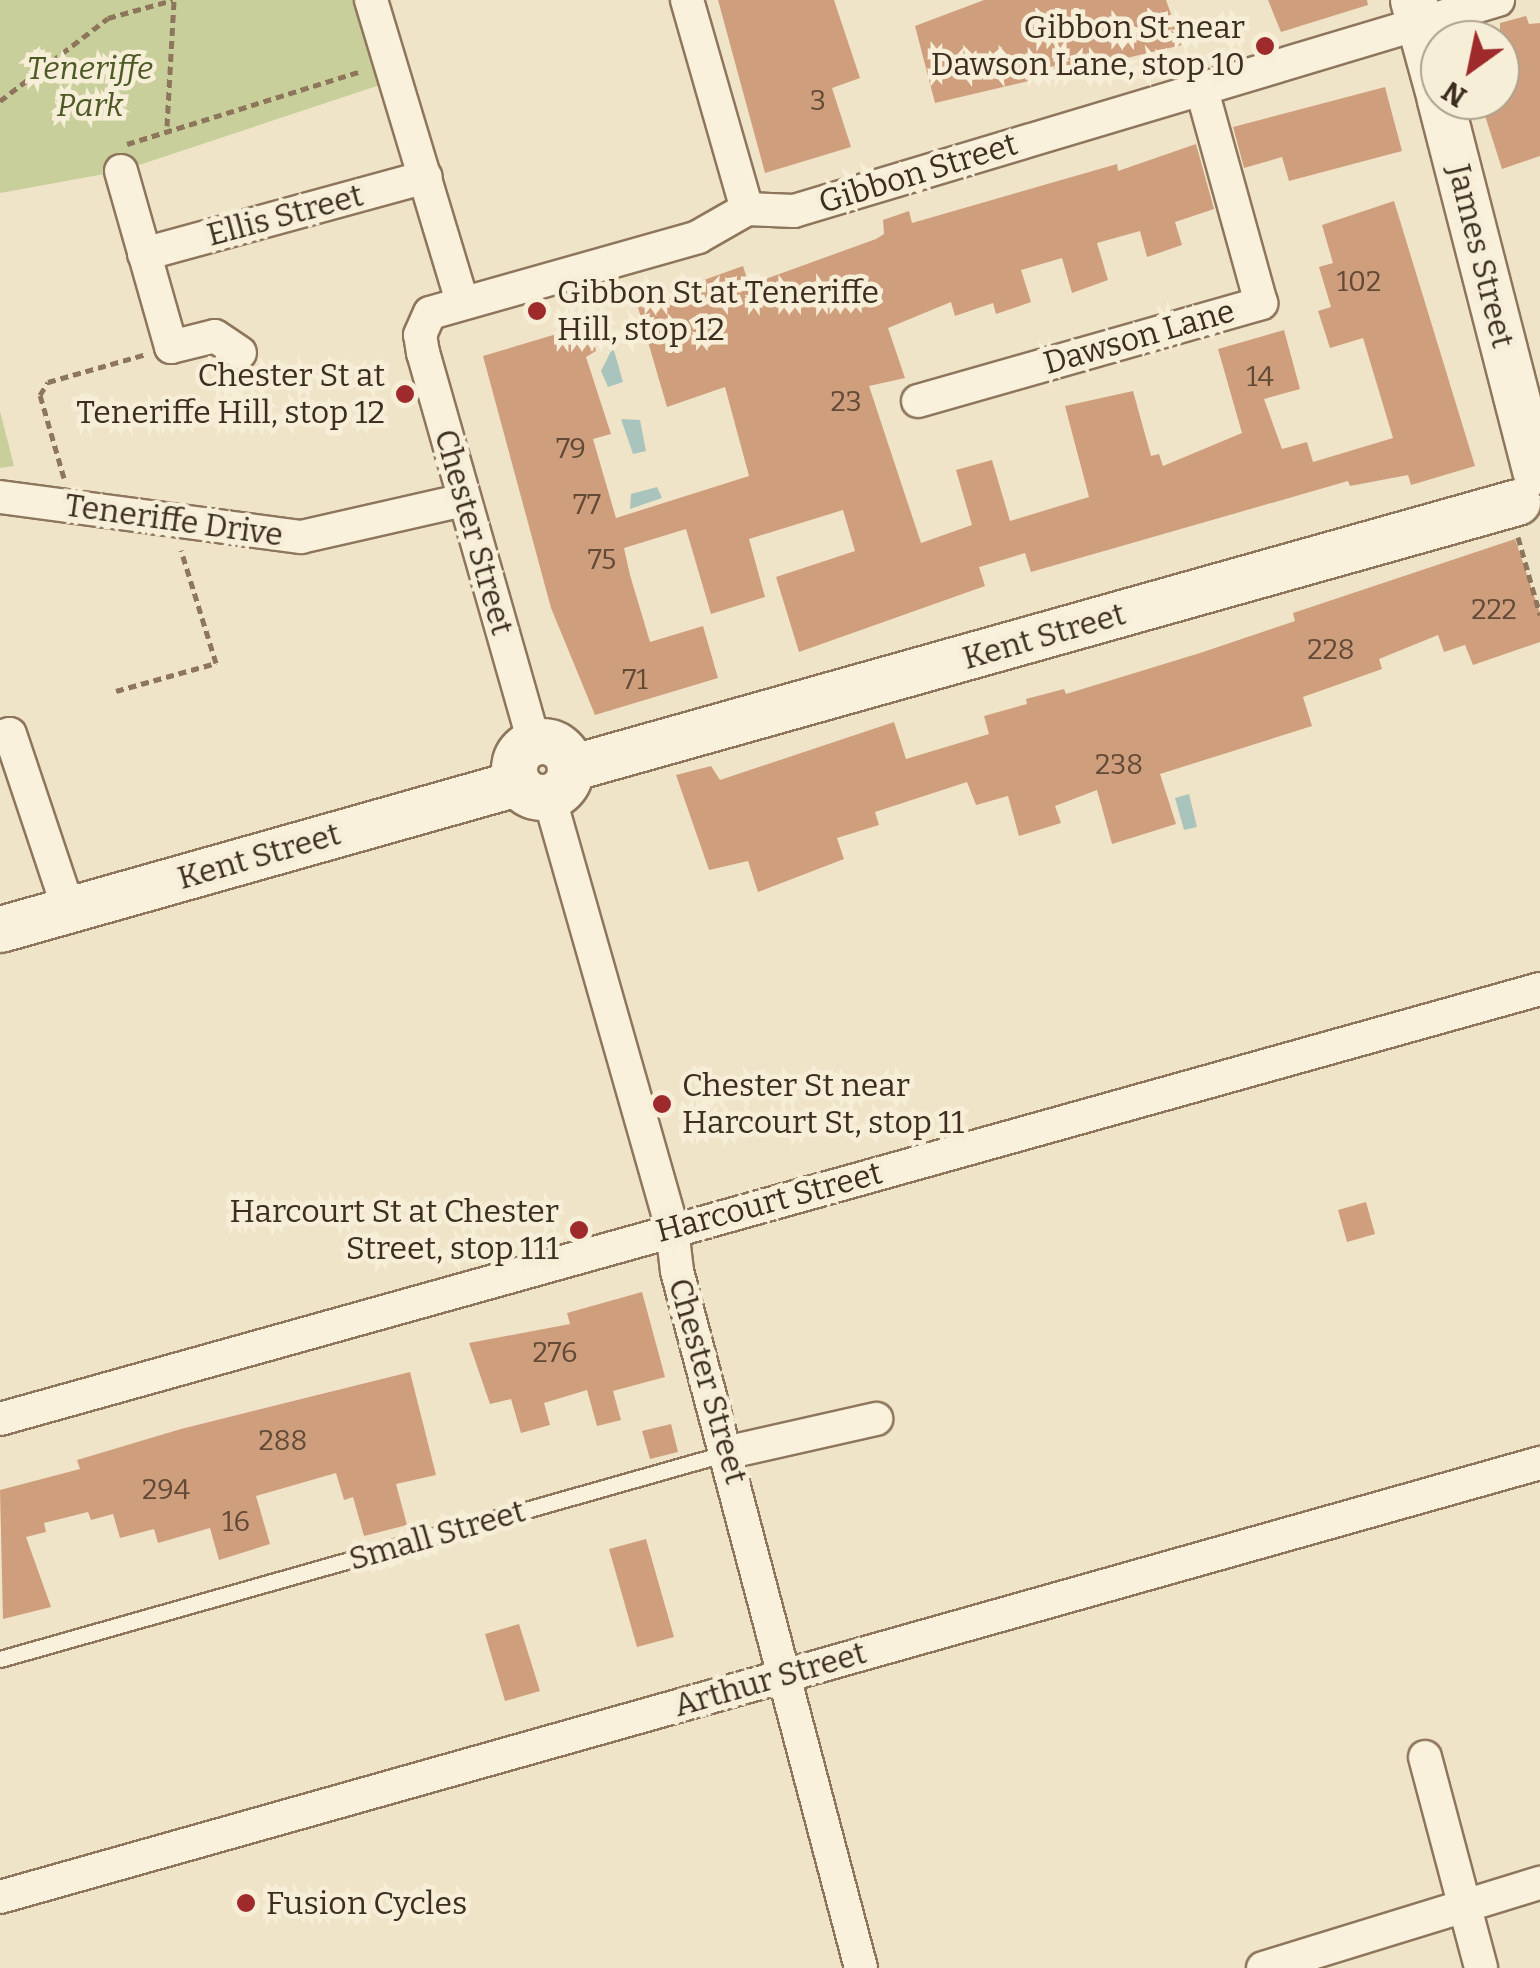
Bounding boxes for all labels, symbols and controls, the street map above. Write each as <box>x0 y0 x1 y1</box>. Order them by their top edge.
place label: Gibbon St near Dawson Lane, stop 10 <box>931 9 1245 84</box>
north arrow <box>1420 20 1520 120</box>
marker: Gibbon St near Dawson Lane, stop 10 <box>1254 35 1276 57</box>
park label: Teneriffe Park <box>27 50 153 125</box>
text: N <box>1436 74 1473 114</box>
house number: 3 <box>810 84 826 118</box>
street label: Gibbon Street <box>814 125 1022 221</box>
street label: James Street <box>1440 160 1522 352</box>
street label: Ellis Street <box>203 176 367 254</box>
house number: 102 <box>1337 265 1381 299</box>
place label: Gibbon St at Teneriffe Hill, stop 12 <box>557 274 879 349</box>
street label: Dawson Lane <box>1039 291 1239 383</box>
marker: Gibbon St at Teneriffe Hill, stop 12 <box>526 300 548 322</box>
place label: Chester St at Teneriffe Hill, stop 12 <box>76 357 385 432</box>
house number: 14 <box>1246 360 1274 394</box>
marker: Chester St at Teneriffe Hill, stop 12 <box>394 383 416 405</box>
house number: 23 <box>830 385 862 419</box>
street label: Chester Street <box>426 425 522 639</box>
house number: 79 <box>556 432 586 466</box>
street label: Teneriffe Drive <box>62 486 286 554</box>
house number: 77 <box>573 488 601 522</box>
house number: 75 <box>588 543 616 577</box>
house number: 222 <box>1471 593 1517 627</box>
street label: Kent Street <box>958 594 1130 678</box>
house number: 228 <box>1307 633 1355 667</box>
house number: 71 <box>622 663 648 697</box>
house number: 238 <box>1095 748 1143 782</box>
street label: Kent Street <box>173 814 345 898</box>
place label: Chester St near Harcourt St, stop 11 <box>682 1067 964 1142</box>
marker: Chester St near Harcourt St, stop 11 <box>651 1093 673 1115</box>
street label: Harcourt Street <box>652 1153 886 1251</box>
place label: Harcourt St at Chester Street, stop 111 <box>229 1193 559 1268</box>
marker: Harcourt St at Chester Street, stop 111 <box>568 1219 590 1241</box>
street label: Chester Street <box>660 1274 756 1488</box>
house number: 276 <box>532 1336 578 1370</box>
house number: 288 <box>259 1424 307 1458</box>
house number: 294 <box>142 1473 190 1507</box>
street label: Small Street <box>345 1492 529 1578</box>
house number: 16 <box>222 1505 250 1539</box>
street label: Arthur Street <box>669 1633 871 1725</box>
place label: Fusion Cycles <box>266 1884 467 1922</box>
marker: Fusion Cycles <box>235 1892 257 1914</box>

